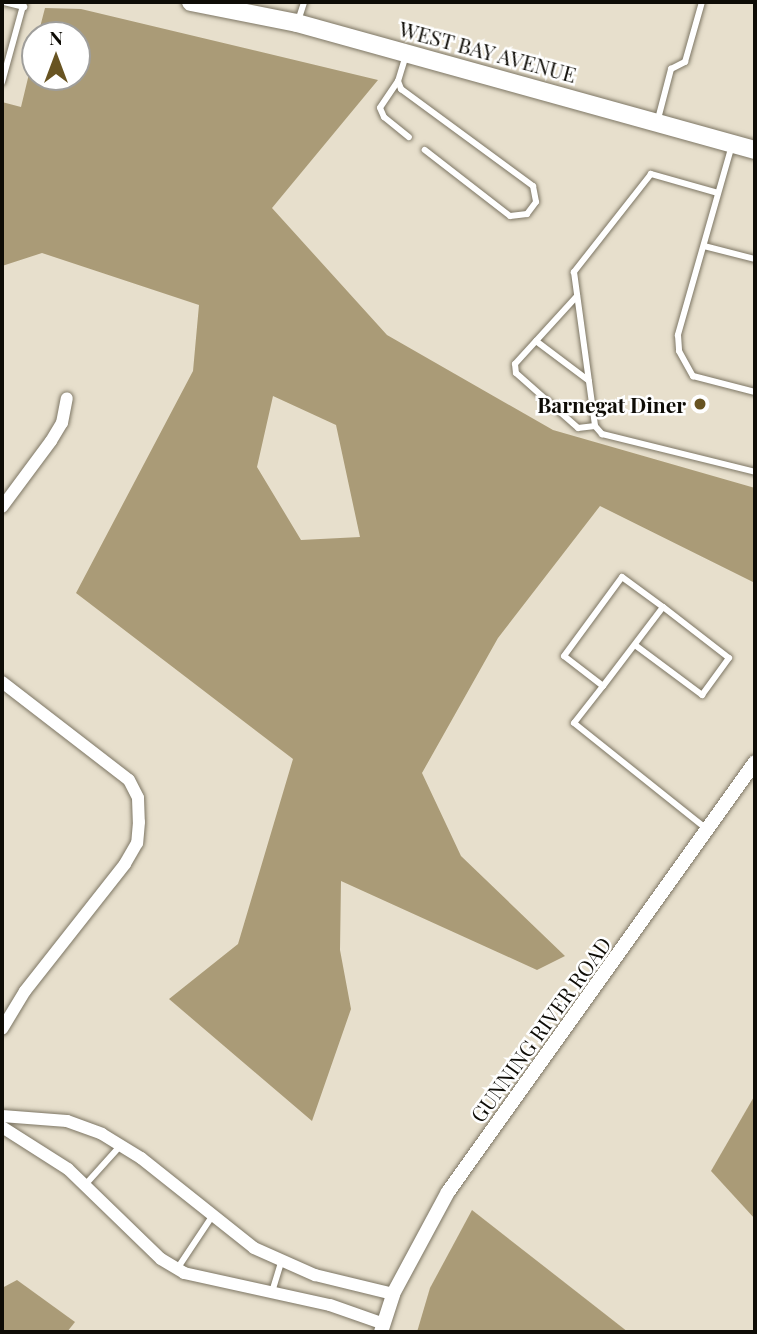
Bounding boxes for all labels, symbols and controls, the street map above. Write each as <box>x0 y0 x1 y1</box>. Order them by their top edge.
street label: WEST BAY AVENUE <box>396 15 580 87</box>
north arrow <box>21 21 91 91</box>
text: N <box>49 24 63 50</box>
place label: Barnegat Diner <box>537 391 686 417</box>
marker: Barnegat Diner <box>692 396 708 412</box>
street label: GUNNING RIVER ROAD <box>464 931 616 1127</box>

